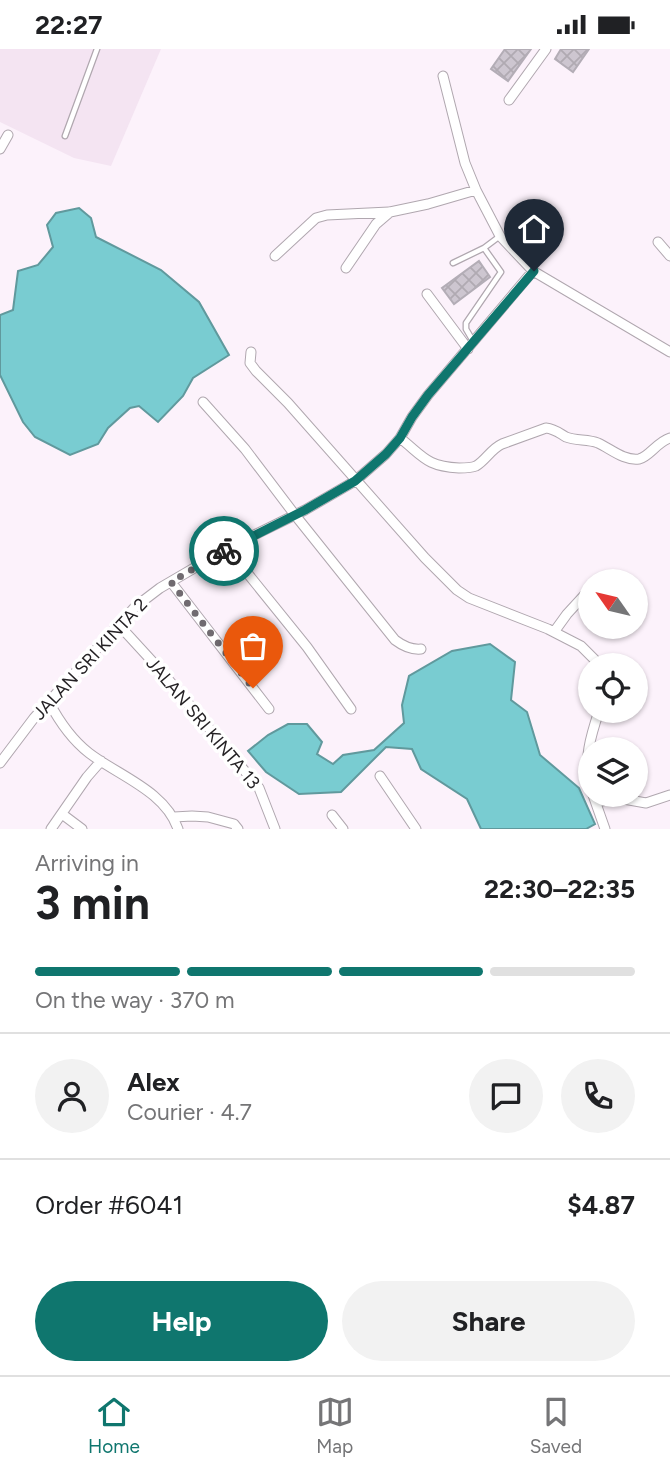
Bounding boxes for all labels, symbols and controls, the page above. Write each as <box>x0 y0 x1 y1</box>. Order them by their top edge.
text: 22:27 <box>35 9 102 41</box>
pin <box>504 199 564 271</box>
icon: home <box>515 210 553 248</box>
courier <box>189 516 259 586</box>
icon: bike <box>205 532 243 570</box>
north arrow <box>578 569 648 639</box>
map controls <box>578 569 648 807</box>
street label: JALAN SRI KINTA 2 <box>28 594 152 724</box>
pin <box>223 616 283 688</box>
icon: bag <box>234 627 272 665</box>
street label: JALAN SRI KINTA 13 <box>141 653 265 793</box>
button: locate <box>578 653 648 723</box>
button: layers <box>578 737 648 807</box>
text: Arriving in <box>35 849 139 877</box>
text: 22:30–22:35 <box>484 873 635 905</box>
text: 3 min <box>35 875 150 931</box>
text: On the way · 370 m <box>35 986 235 1014</box>
button: person <box>35 1059 109 1133</box>
button: chat <box>469 1059 543 1133</box>
button: phone <box>561 1059 635 1133</box>
text: Alex <box>127 1066 180 1098</box>
text: Courier · 4.7 <box>127 1098 252 1126</box>
text: Order #6041 <box>35 1189 183 1221</box>
text: $4.87 <box>567 1189 635 1221</box>
button: Help <box>35 1281 328 1361</box>
button: Share <box>342 1281 635 1361</box>
tab: Home <box>88 1393 140 1458</box>
tab: Map <box>316 1393 354 1458</box>
tab: Saved <box>530 1393 582 1458</box>

